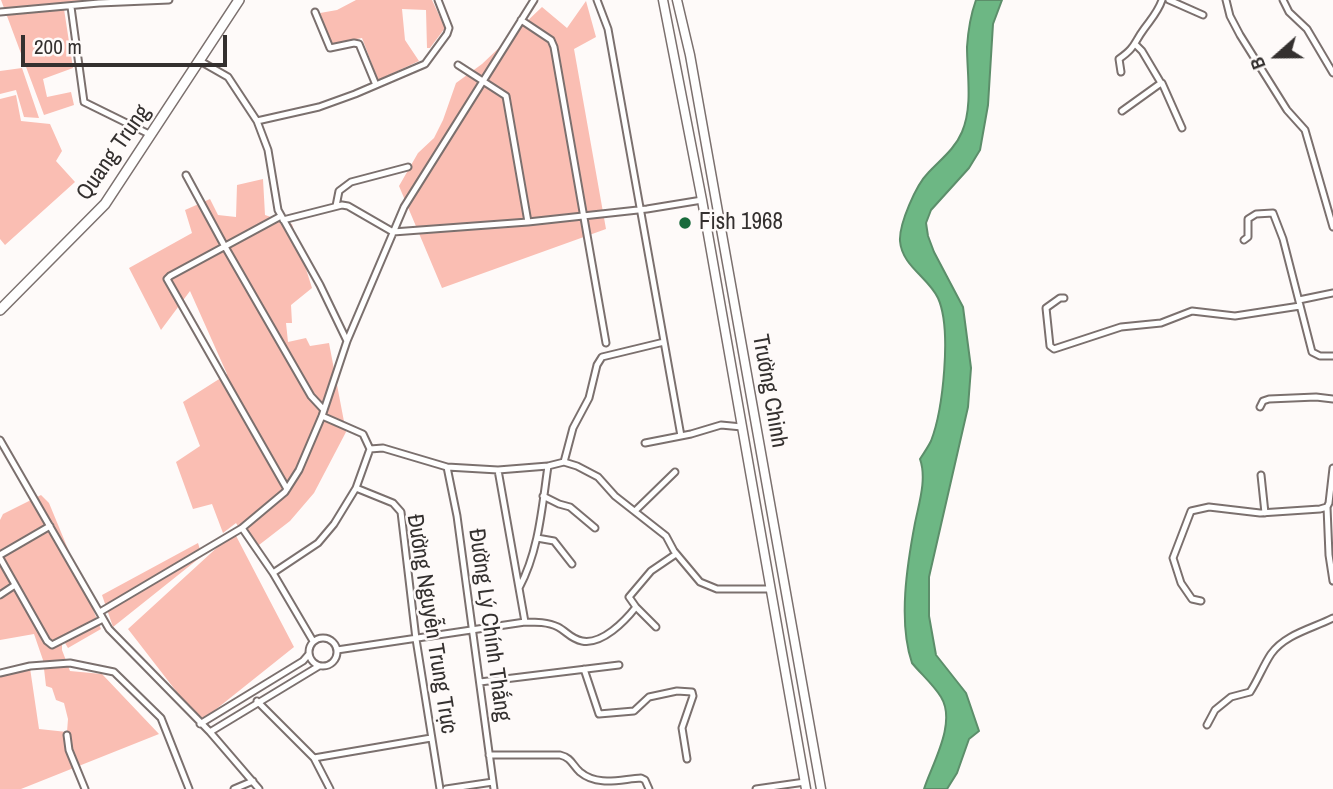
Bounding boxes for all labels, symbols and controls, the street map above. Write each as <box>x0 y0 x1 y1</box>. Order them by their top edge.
scale bar <box>24 21 231 65</box>
north arrow <box>1242 21 1312 91</box>
text: 200 m <box>34 32 82 61</box>
text: B <box>1243 54 1272 73</box>
street label: Quang Trung <box>71 100 157 206</box>
place label: Fish 1968 <box>699 209 783 237</box>
marker: Fish 1968 <box>677 215 693 231</box>
street label: Trường Chinh <box>745 332 793 450</box>
street label: Đường Nguyễn Trung Trực <box>400 512 462 736</box>
street label: Đường Lý Chính Thắng <box>462 527 516 723</box>

